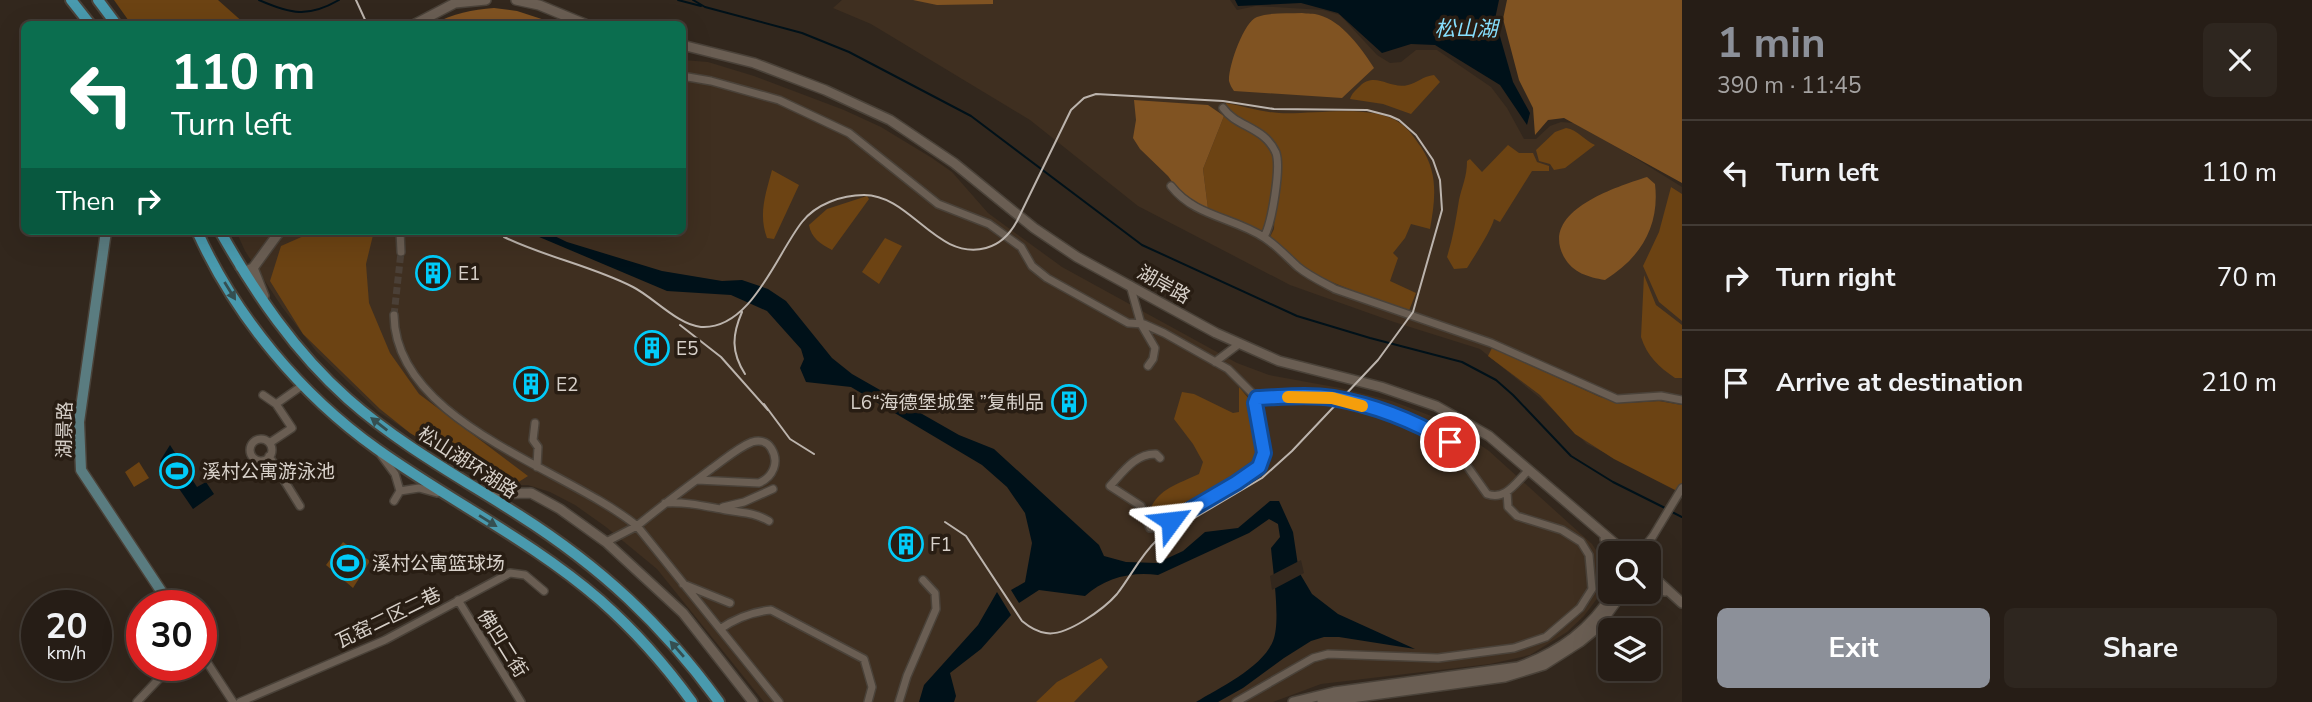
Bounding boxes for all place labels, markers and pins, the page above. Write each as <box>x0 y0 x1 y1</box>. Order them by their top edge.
building icon: E1 <box>414 254 452 292</box>
place label: E1 <box>458 261 480 287</box>
building icon: E5 <box>633 329 671 367</box>
place label: E5 <box>676 336 698 362</box>
building icon: E2 <box>512 365 550 403</box>
place label: E2 <box>556 372 578 398</box>
building icon: L6“海德堡城堡 ”复制品 <box>1050 383 1088 421</box>
place label: L6“海德堡城堡 ”复制品 <box>850 390 1044 416</box>
pin <box>1420 412 1480 472</box>
sports icon: 溪村公寓游泳池 <box>158 452 196 490</box>
place label: 溪村公寓游泳池 <box>202 459 335 485</box>
building icon: F1 <box>887 525 925 563</box>
place label: F1 <box>930 532 952 558</box>
sports icon: 溪村公寓篮球场 <box>329 544 367 582</box>
place label: 溪村公寓篮球场 <box>372 551 505 577</box>

